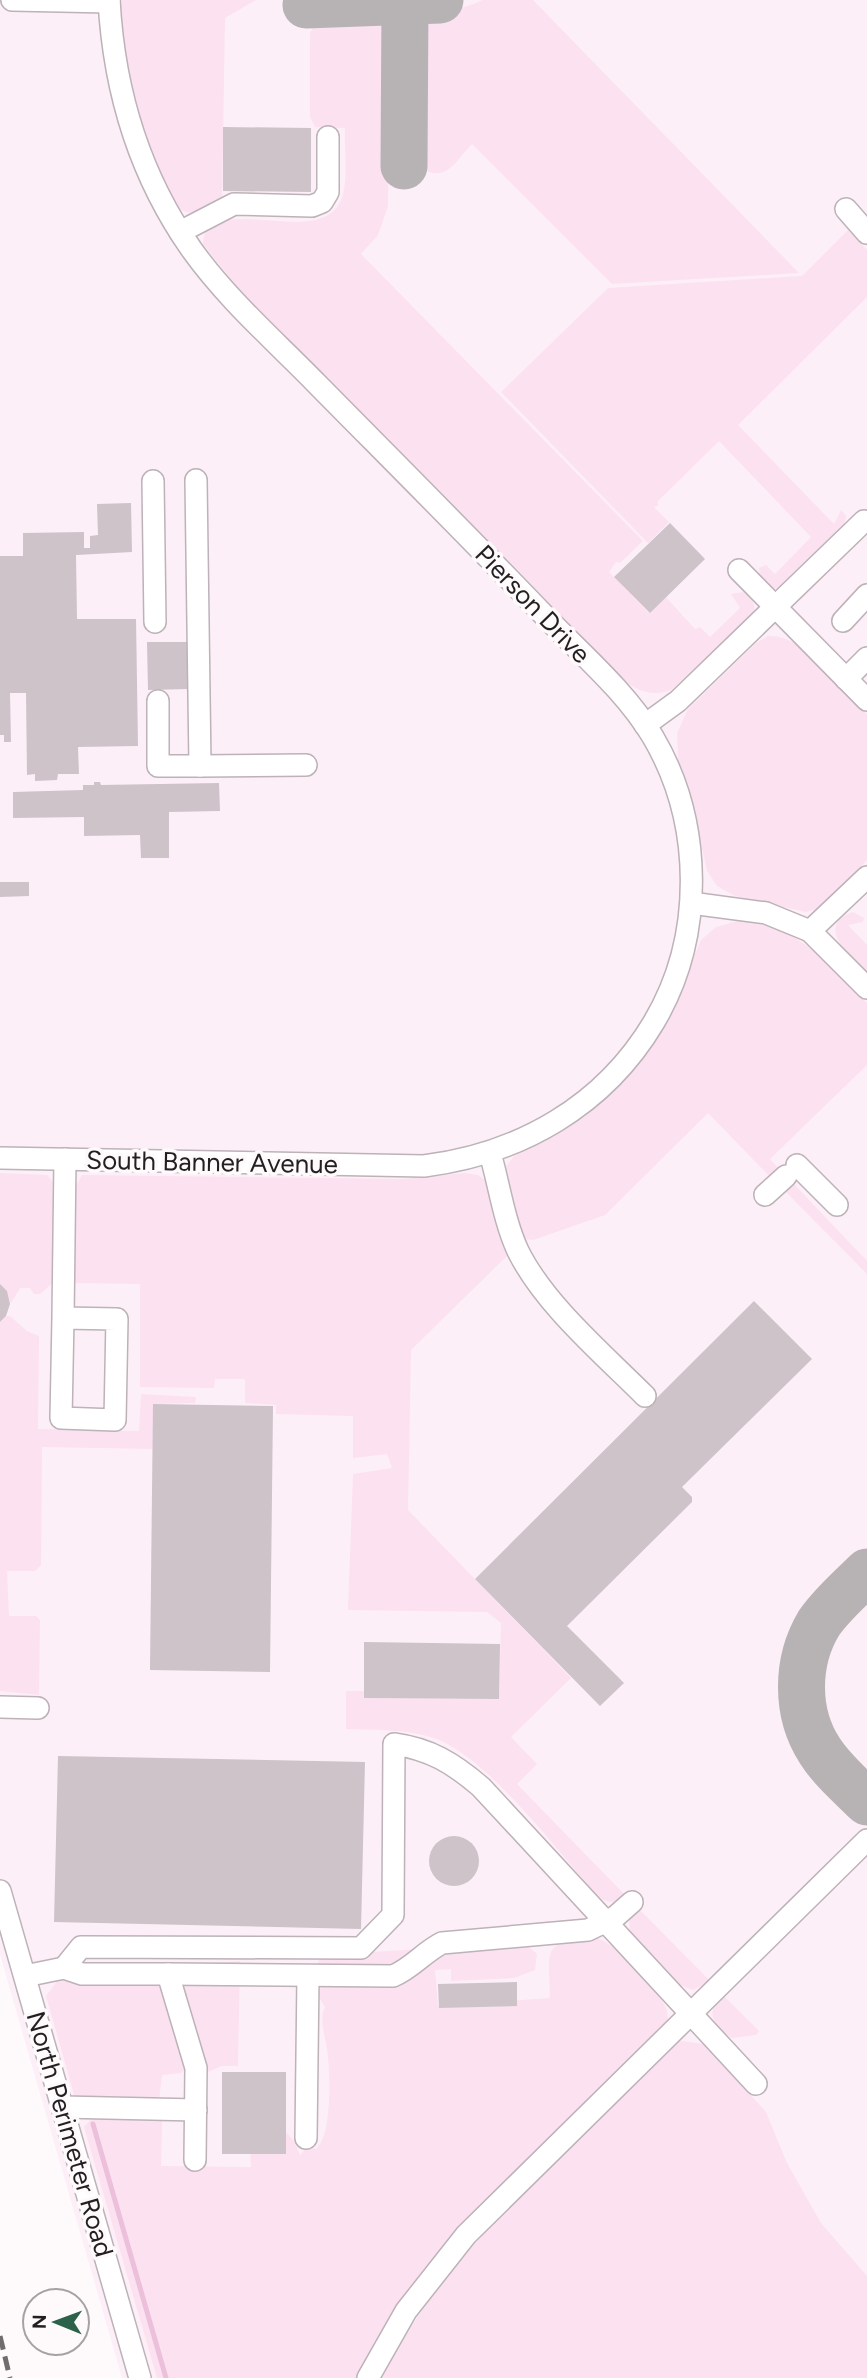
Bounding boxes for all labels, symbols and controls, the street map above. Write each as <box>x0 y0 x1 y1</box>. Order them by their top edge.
street label: Pierson Drive <box>469 538 597 670</box>
street label: South Banner Avenue <box>86 1144 338 1180</box>
street label: North Perimeter Road <box>20 2008 120 2260</box>
north arrow <box>21 2287 91 2357</box>
text: N <box>28 2314 51 2329</box>

